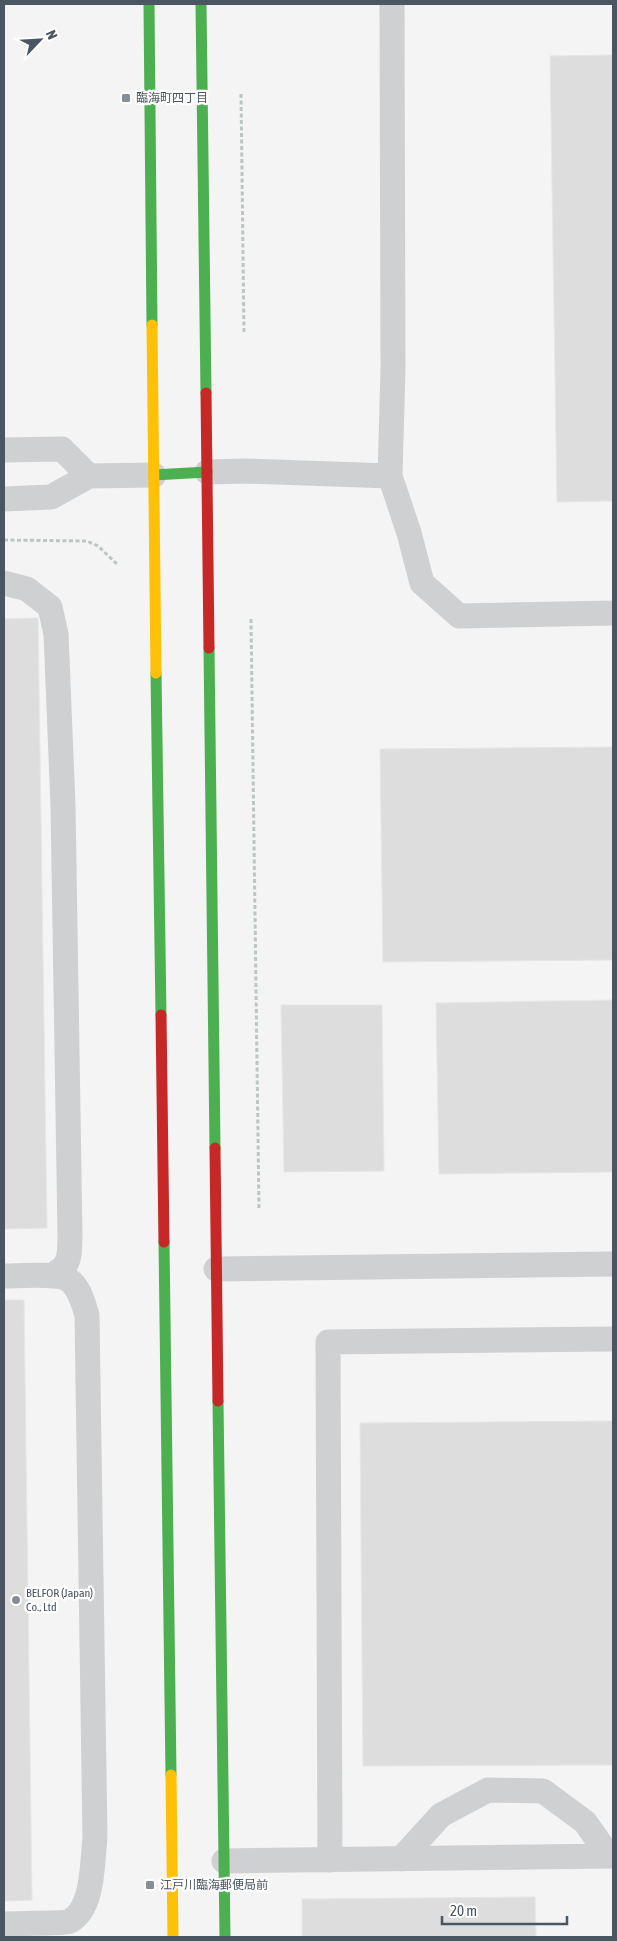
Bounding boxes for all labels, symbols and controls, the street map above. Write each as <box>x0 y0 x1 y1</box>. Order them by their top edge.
north arrow <box>15 15 65 65</box>
text: N <box>43 27 61 42</box>
place label: 臨海町四丁目 <box>136 91 208 105</box>
marker: 臨海町四丁目 <box>120 92 132 104</box>
place label: BELFOR (Japan) Co., Ltd <box>26 1586 93 1614</box>
marker: BELFOR (Japan) Co., Ltd <box>10 1594 22 1606</box>
place label: 江戸川臨海郵便局前 <box>160 1878 268 1892</box>
marker: 江戸川臨海郵便局前 <box>144 1879 156 1891</box>
scale bar <box>442 1894 567 1926</box>
text: 20 m <box>450 1902 477 1919</box>

